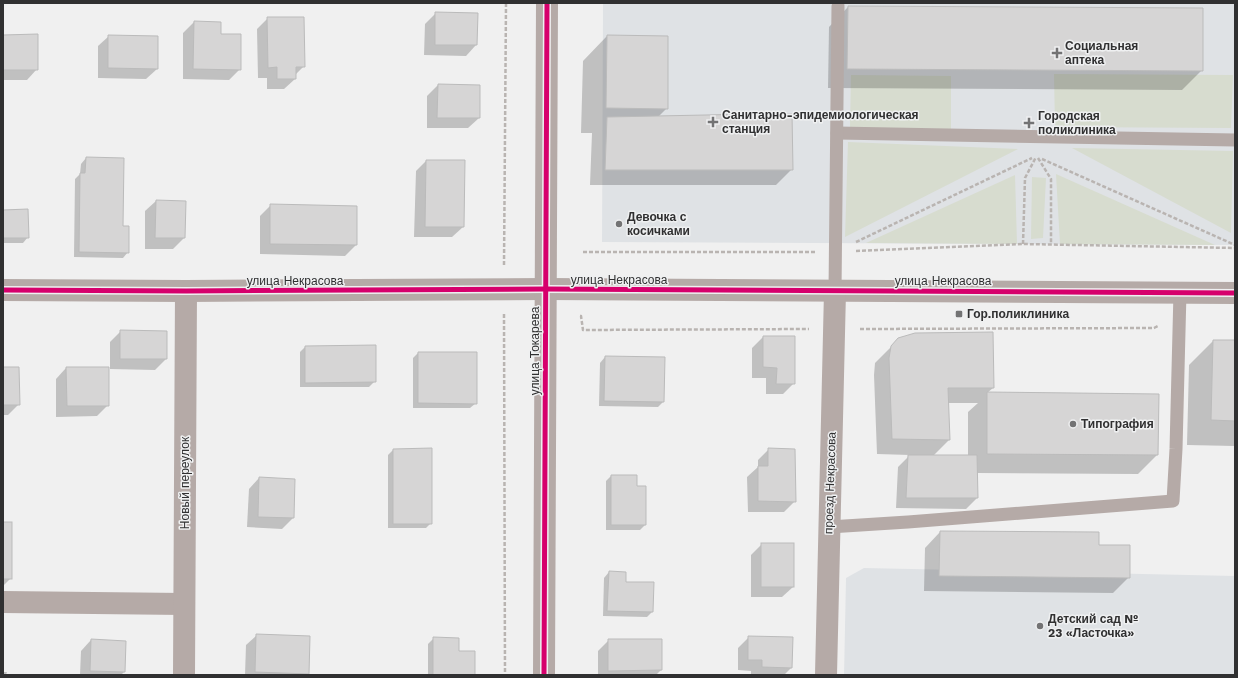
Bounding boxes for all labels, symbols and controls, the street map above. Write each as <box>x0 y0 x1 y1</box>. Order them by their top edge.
place label: Социальная аптека <box>1065 39 1138 67</box>
marker: Социальная аптека <box>1052 48 1062 58</box>
place label: Санитарно-эпидемиологическая станция <box>722 108 919 136</box>
place label: Городская поликлиника <box>1038 109 1116 137</box>
marker: Санитарно-эпидемиологическая станция <box>707 116 719 128</box>
marker: Городская поликлиника <box>1023 117 1035 129</box>
place label: Девочка с косичками <box>627 210 690 238</box>
marker: Девочка с косичками <box>614 219 624 229</box>
street label: улица Некрасова <box>571 273 668 287</box>
street label: улица Некрасова <box>247 274 344 288</box>
street label: улица Некрасова <box>895 274 992 288</box>
street label: улица Токарева <box>528 306 542 395</box>
place label: Гор.поликлиника <box>967 307 1069 321</box>
marker: Гор.поликлиника <box>954 309 964 319</box>
place label: Типография <box>1081 417 1154 431</box>
marker: Типография <box>1068 419 1078 429</box>
street label: проезд Некрасова <box>821 431 839 534</box>
street label: Новый переулок <box>178 436 192 529</box>
place label: Детский сад № 23 «Ласточка» <box>1048 612 1138 640</box>
marker: Детский сад № 23 «Ласточка» <box>1035 621 1045 631</box>

